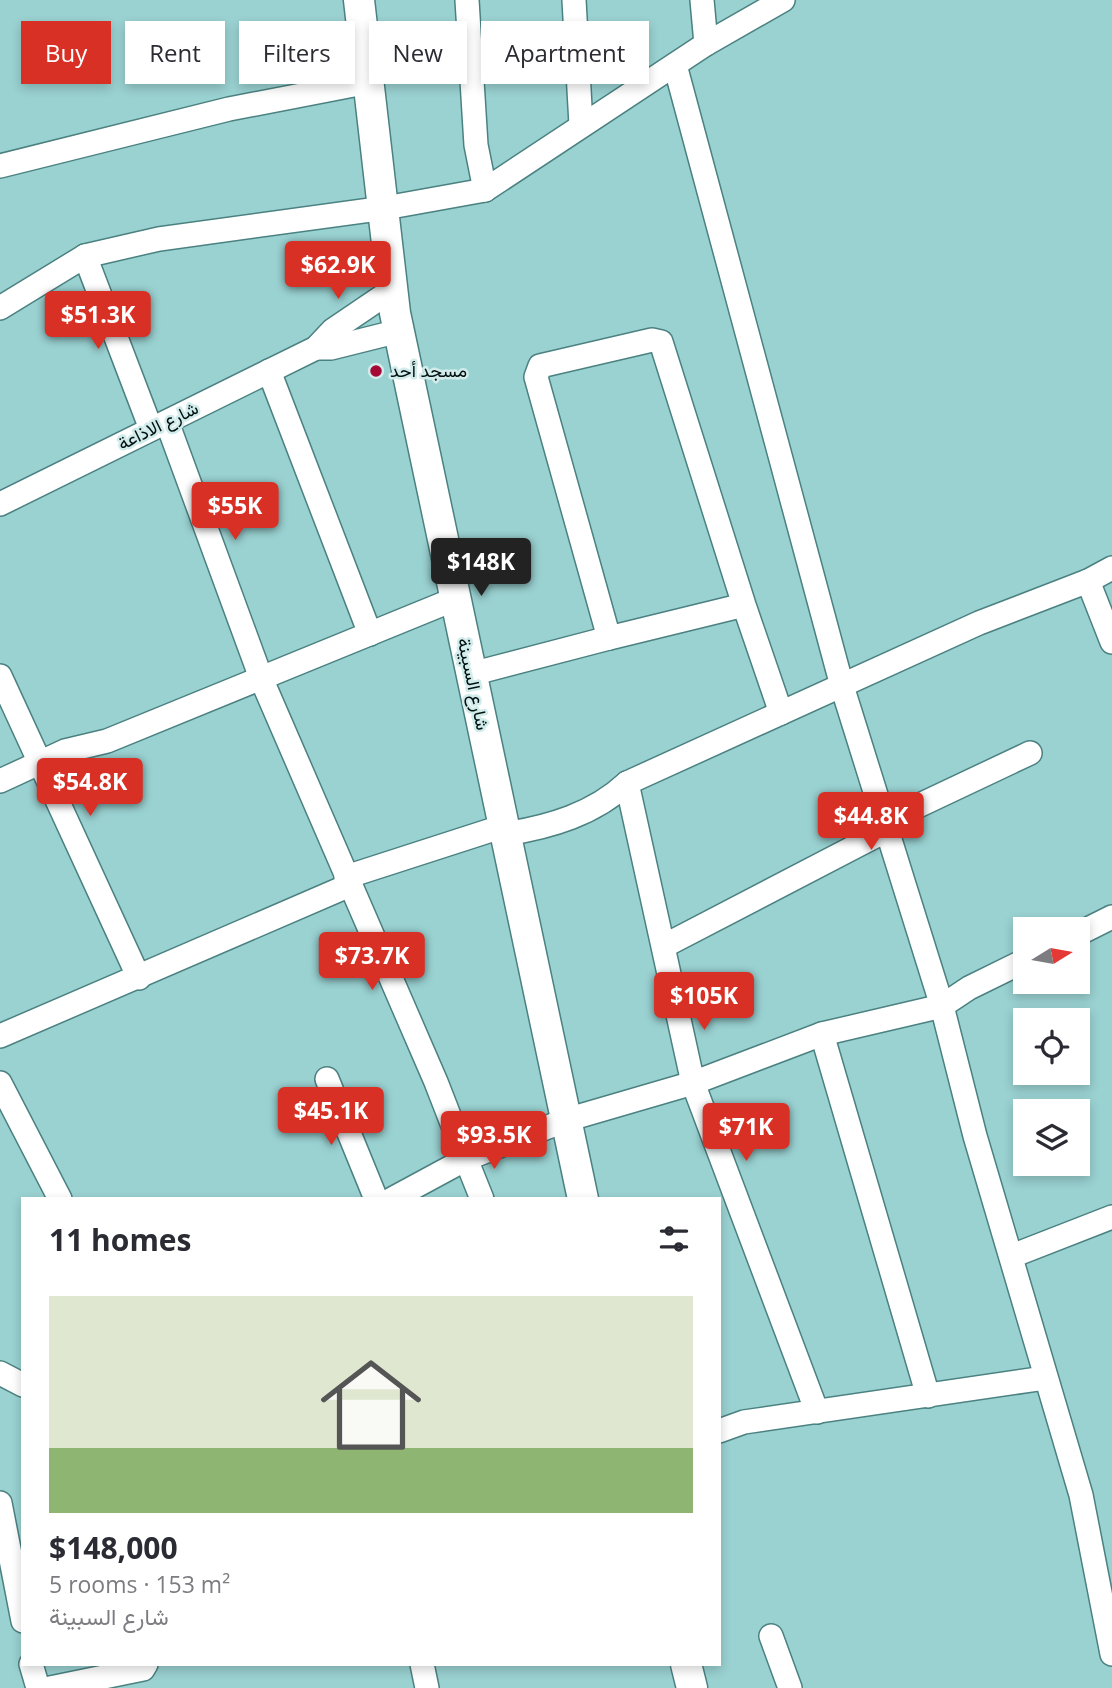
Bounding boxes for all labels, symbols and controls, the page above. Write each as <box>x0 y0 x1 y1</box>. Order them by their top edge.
chip: Buy <box>21 21 111 84</box>
chip: Rent <box>125 21 225 84</box>
chip: Filters <box>239 21 355 84</box>
chip: New <box>369 21 467 84</box>
chip: Apartment <box>481 21 649 84</box>
pin: $62.9K <box>281 242 395 301</box>
text: $62.9K <box>301 248 375 280</box>
pin: $51.3K <box>41 292 155 351</box>
text: $51.3K <box>61 298 135 330</box>
place label: مسجد أحد <box>390 358 467 382</box>
marker: مسجد أحد <box>368 363 384 379</box>
street label: شارع الاذاعة <box>113 395 202 456</box>
pin: $55K <box>194 482 276 542</box>
text: $55K <box>208 489 262 521</box>
pin: $148K <box>432 538 530 598</box>
text: $148K <box>447 545 515 577</box>
street label: شارع السبينة <box>452 636 495 732</box>
pin: $54.8K <box>33 758 147 818</box>
text: $54.8K <box>53 765 127 797</box>
pin: $44.8K <box>814 792 928 852</box>
text: $44.8K <box>834 799 908 831</box>
north arrow <box>1013 917 1090 994</box>
map controls <box>1013 917 1090 1176</box>
pin: $73.7K <box>315 932 429 992</box>
text: $73.7K <box>335 939 409 971</box>
pin: $105K <box>655 972 753 1032</box>
text: $105K <box>670 979 738 1011</box>
button: locate <box>1013 1008 1090 1085</box>
pin: $45.1K <box>274 1088 388 1147</box>
text: $45.1K <box>294 1094 368 1126</box>
button: layers <box>1013 1099 1090 1176</box>
pin: $71K <box>705 1104 787 1163</box>
text: $71K <box>719 1110 773 1142</box>
pin: $93.5K <box>437 1112 551 1171</box>
text: $93.5K <box>457 1118 531 1150</box>
text: 11 homes <box>49 1219 192 1260</box>
icon: filters <box>655 1220 693 1258</box>
icon: home <box>308 1342 434 1468</box>
text: $148,000 <box>49 1527 178 1568</box>
text: 5 rooms · 153 m² <box>49 1568 230 1600</box>
text: شارع السبينة <box>49 1600 169 1632</box>

